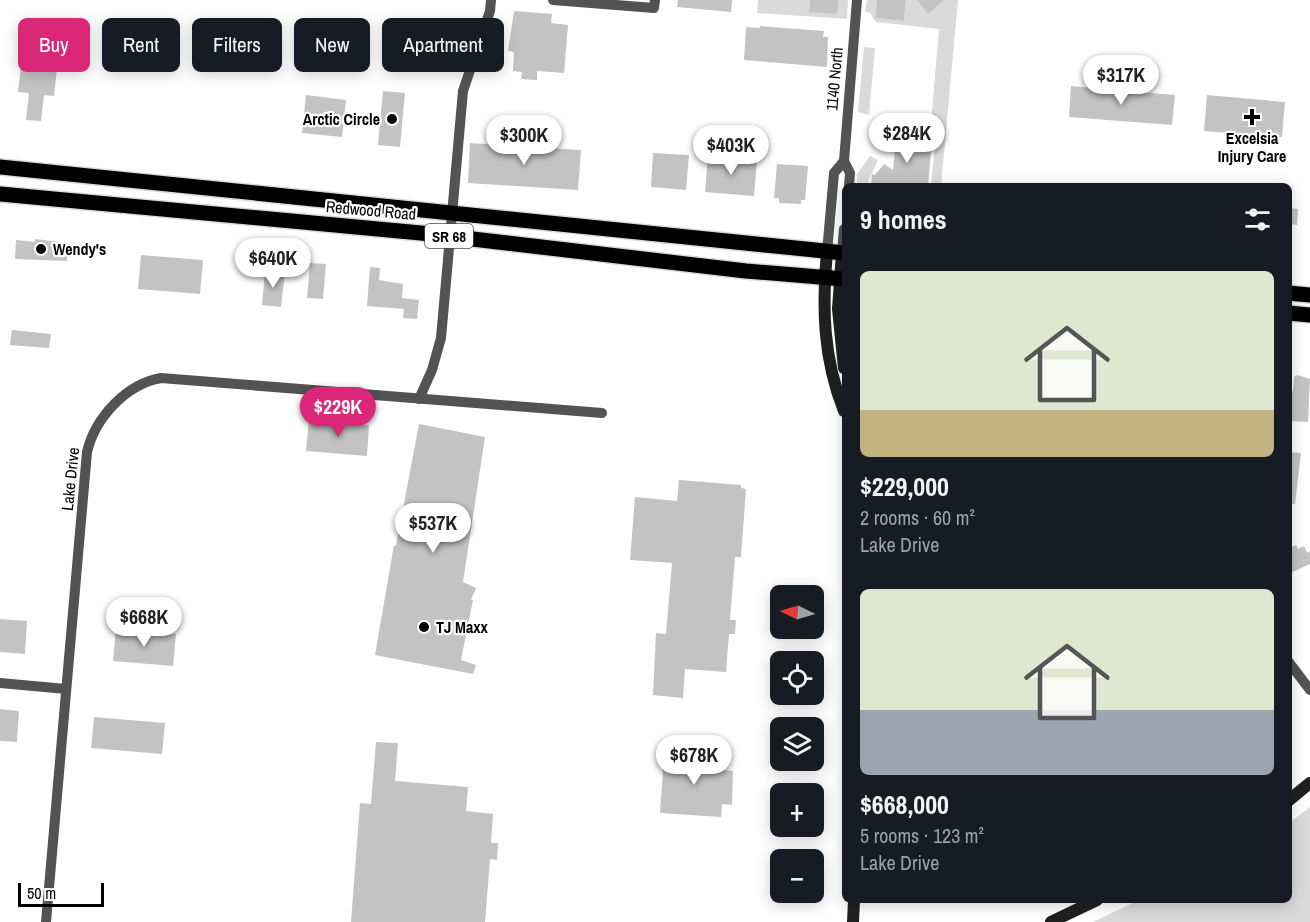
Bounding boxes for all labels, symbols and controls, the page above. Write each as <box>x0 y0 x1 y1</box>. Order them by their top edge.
chip: Buy <box>18 18 90 72</box>
chip: Rent <box>102 18 180 72</box>
chip: Filters <box>192 18 282 72</box>
chip: New <box>294 18 370 72</box>
chip: Apartment <box>382 18 504 72</box>
street label: 1140 North <box>820 46 848 112</box>
pin: $317K <box>1079 55 1163 106</box>
text: $317K <box>1097 61 1145 88</box>
place label: Arctic Circle <box>303 108 380 130</box>
marker: Excelsia Injury Care <box>1243 108 1261 126</box>
marker: Arctic Circle <box>385 112 399 126</box>
pin: $284K <box>865 113 949 164</box>
pin: $300K <box>482 115 566 166</box>
text: $284K <box>883 119 931 146</box>
text: $300K <box>500 121 548 148</box>
pin: $403K <box>689 125 773 176</box>
place label: Excelsia Injury Care <box>1218 127 1286 167</box>
text: $403K <box>707 131 755 158</box>
street label: Redwood Road <box>325 195 417 225</box>
text: 9 homes <box>860 202 947 237</box>
icon: filters <box>1241 203 1274 236</box>
road number: SR 68 <box>425 224 473 248</box>
place label: Wendy's <box>53 238 106 260</box>
pin: $640K <box>231 238 315 289</box>
marker: Wendy's <box>34 242 48 256</box>
text: $640K <box>249 244 297 271</box>
icon: home <box>1013 310 1121 418</box>
pin: $229K <box>296 387 380 438</box>
text: $229K <box>314 393 362 420</box>
street label: Lake Drive <box>56 446 84 512</box>
text: $229,000 <box>860 469 949 504</box>
pin: $537K <box>391 503 475 554</box>
text: 2 rooms · 60 m² <box>860 504 975 531</box>
text: $537K <box>409 509 457 536</box>
text: Lake Drive <box>860 531 939 558</box>
north arrow <box>770 585 824 639</box>
map controls <box>770 585 824 903</box>
pin: $668K <box>102 597 186 648</box>
text: $668K <box>120 603 168 630</box>
place label: TJ Maxx <box>436 616 488 638</box>
marker: TJ Maxx <box>417 620 431 634</box>
icon: home <box>1013 628 1121 736</box>
button: locate <box>770 651 824 705</box>
button: layers <box>770 717 824 771</box>
pin: $678K <box>652 735 736 786</box>
text: $678K <box>670 741 718 768</box>
button: + <box>770 783 824 837</box>
text: $668,000 <box>860 787 949 822</box>
text: 5 rooms · 123 m² <box>860 822 984 849</box>
button: − <box>770 849 824 903</box>
text: Lake Drive <box>860 849 939 876</box>
scale bar <box>18 880 104 908</box>
text: 50 m <box>27 882 56 904</box>

